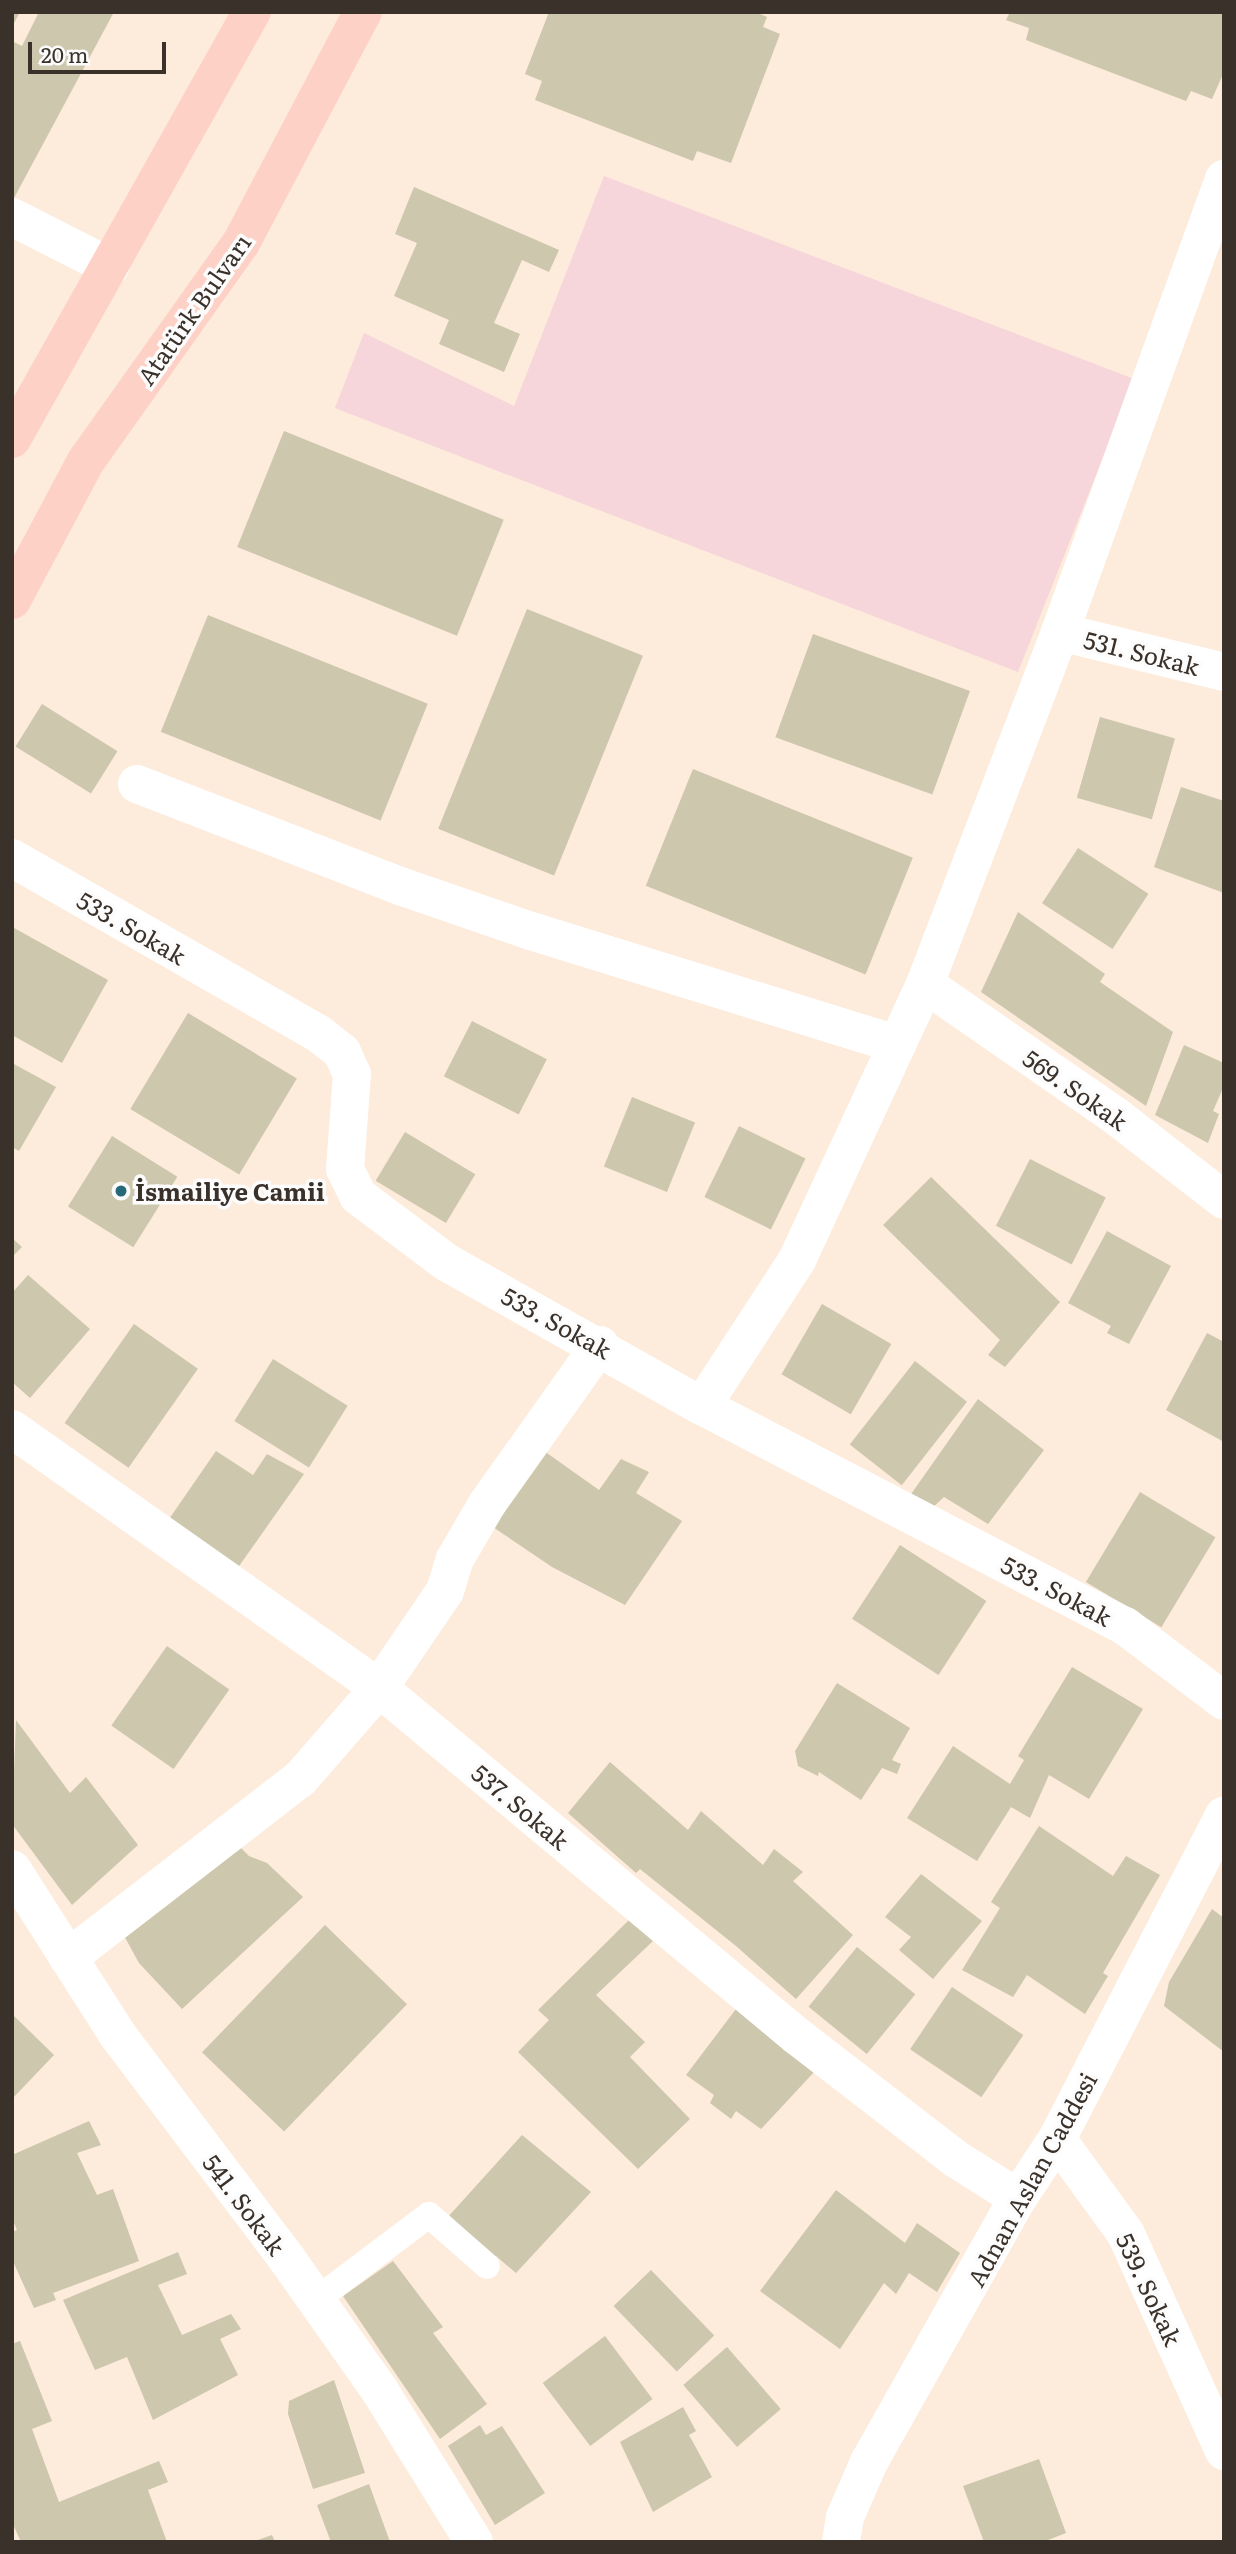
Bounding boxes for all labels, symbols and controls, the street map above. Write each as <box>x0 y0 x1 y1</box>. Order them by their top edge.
scale bar <box>32 28 170 72</box>
text: 20 m <box>41 38 88 69</box>
street label: Atatürk Bulvarı <box>130 228 256 390</box>
street label: 531. Sokak <box>1081 624 1203 680</box>
street label: 533. Sokak <box>73 884 191 970</box>
street label: 569. Sokak <box>1018 1043 1134 1135</box>
place label: İsmailiye Camii <box>135 1177 325 1205</box>
marker: İsmailiye Camii <box>113 1183 129 1199</box>
street label: 533. Sokak <box>497 1280 617 1364</box>
street label: 533. Sokak <box>997 1549 1117 1631</box>
street label: 537. Sokak <box>467 1757 575 1855</box>
street label: Adnan Aslan Caddesi <box>960 2067 1102 2291</box>
street label: 541. Sokak <box>198 2148 292 2260</box>
street label: 539. Sokak <box>1111 2228 1189 2350</box>

